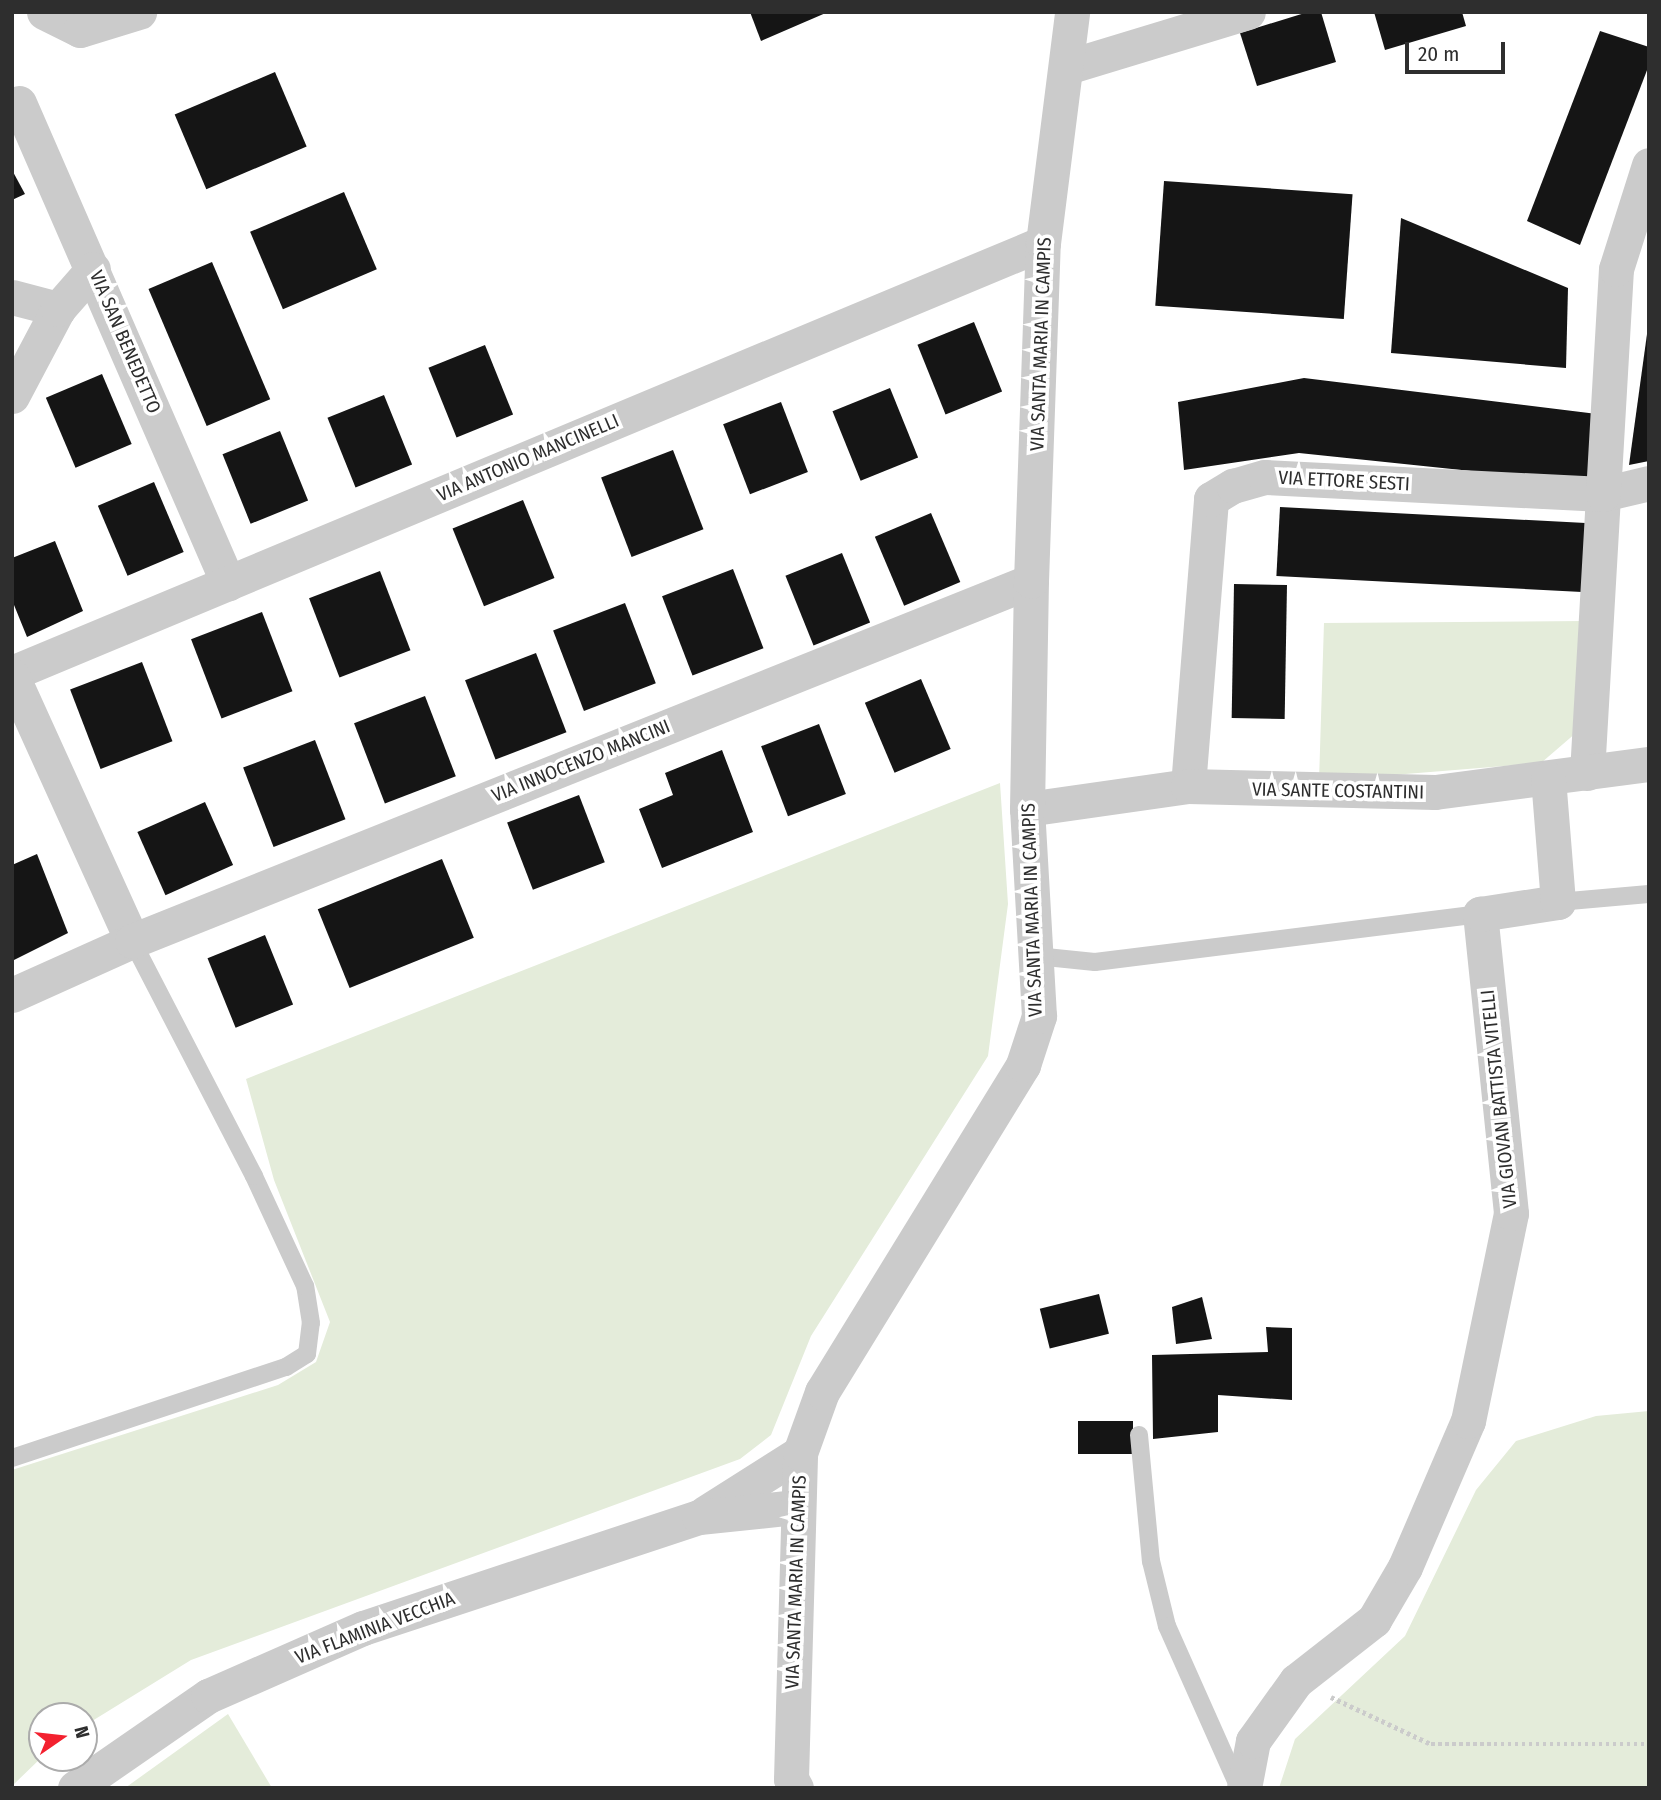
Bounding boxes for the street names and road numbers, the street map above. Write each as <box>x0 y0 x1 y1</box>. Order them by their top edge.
street label: VIA SANTA MARIA IN CAMPIS <box>1026 237 1056 451</box>
street label: VIA SAN BENEDETTO <box>85 267 165 417</box>
street label: VIA ANTONIO MANCINELLI <box>434 409 622 507</box>
street label: VIA ETTORE SESTI <box>1278 466 1410 496</box>
street label: VIA INNOCENZO MANCINI <box>489 715 673 807</box>
street label: VIA SANTE COSTANTINI <box>1252 778 1424 804</box>
street label: VIA SANTA MARIA IN CAMPIS <box>1017 803 1047 1017</box>
street label: VIA GIOVAN BATTISTA VITELLI <box>1476 989 1522 1209</box>
street label: VIA SANTA MARIA IN CAMPIS <box>781 1475 811 1689</box>
street label: VIA FLAMINIA VECCHIA <box>292 1587 458 1669</box>

